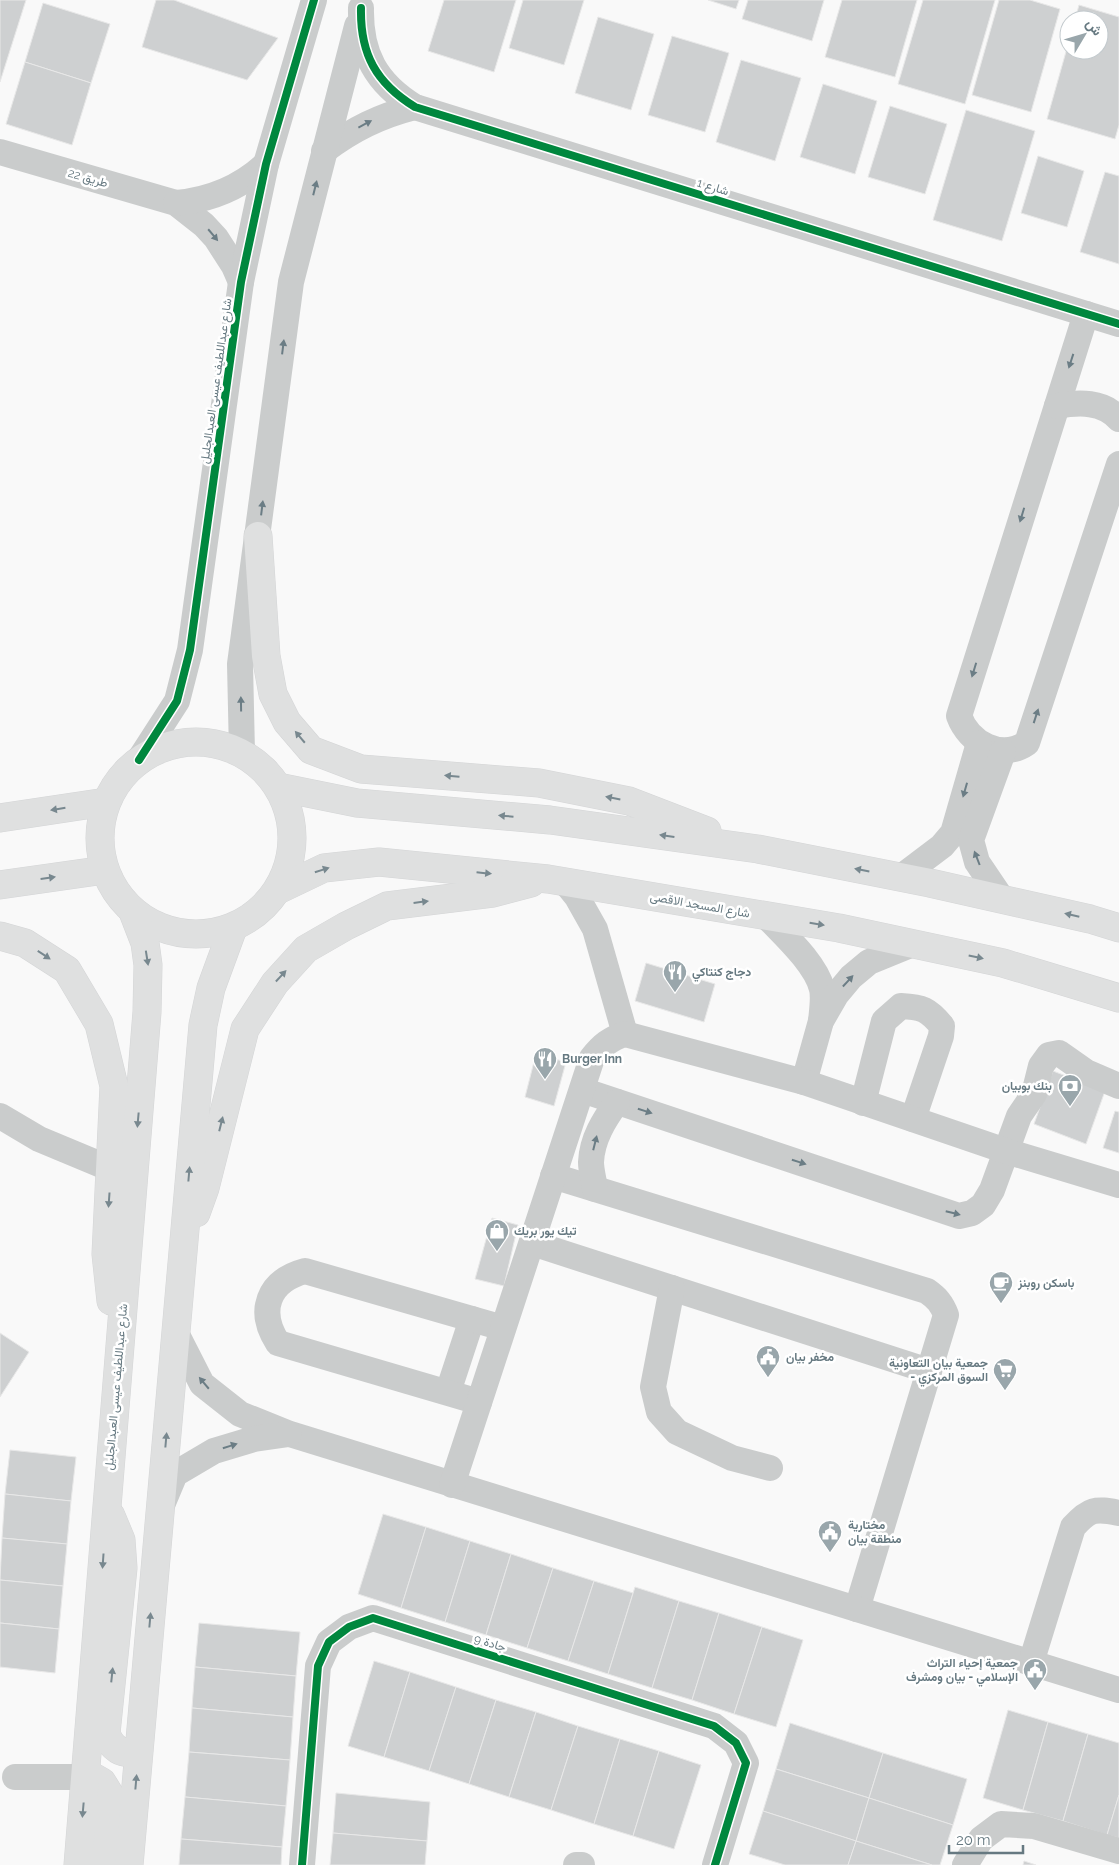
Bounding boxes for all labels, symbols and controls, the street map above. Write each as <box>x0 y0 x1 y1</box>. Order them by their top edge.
north arrow <box>1059 10 1109 60</box>
text: ش <box>1082 15 1106 39</box>
one-way arrow <box>358 120 372 128</box>
street label: طريق 22 <box>66 166 110 191</box>
street label: شارع 1 <box>695 176 731 200</box>
one-way arrow <box>311 181 319 196</box>
one-way arrow <box>207 228 219 240</box>
street label: شارع عبداللطيف عيسى العبدالجليل <box>197 297 237 465</box>
one-way arrow <box>279 339 287 355</box>
one-way arrow <box>1067 353 1075 368</box>
one-way arrow <box>258 500 266 516</box>
one-way arrow <box>1018 508 1026 523</box>
one-way arrow <box>969 663 977 678</box>
one-way arrow <box>237 696 245 712</box>
one-way arrow <box>1032 708 1040 723</box>
one-way arrow <box>295 731 306 743</box>
one-way arrow <box>444 772 460 780</box>
one-way arrow <box>961 782 969 797</box>
one-way arrow <box>606 794 621 802</box>
one-way arrow <box>50 805 66 813</box>
one-way arrow <box>498 812 514 820</box>
one-way arrow <box>659 832 675 840</box>
one-way arrow <box>973 850 980 865</box>
one-way arrow <box>854 865 870 873</box>
one-way arrow <box>315 866 330 873</box>
one-way arrow <box>476 869 492 877</box>
one-way arrow <box>41 874 57 882</box>
street label: شارع المسجد الاقصى <box>649 889 751 923</box>
one-way arrow <box>413 898 429 906</box>
one-way arrow <box>1065 911 1080 919</box>
one-way arrow <box>809 921 825 929</box>
one-way arrow <box>143 950 151 966</box>
one-way arrow <box>37 951 51 960</box>
one-way arrow <box>968 954 984 962</box>
restaurant icon: دجاج كنتاكي <box>662 959 688 993</box>
place label: دجاج كنتاكي <box>692 965 751 982</box>
one-way arrow <box>275 971 287 983</box>
one-way arrow <box>842 976 854 988</box>
restaurant icon: Burger Inn <box>532 1046 558 1080</box>
place label: Burger Inn <box>562 1052 622 1066</box>
bank icon: بنك بوبيان <box>1057 1073 1083 1107</box>
place label: بنك بوبيان <box>1002 1079 1052 1094</box>
one-way arrow <box>637 1108 652 1115</box>
one-way arrow <box>134 1112 142 1128</box>
one-way arrow <box>217 1117 225 1132</box>
one-way arrow <box>591 1135 599 1150</box>
one-way arrow <box>791 1159 806 1167</box>
one-way arrow <box>185 1166 193 1182</box>
one-way arrow <box>105 1192 113 1208</box>
one-way arrow <box>945 1209 961 1217</box>
shop icon: تيك يور بريك <box>484 1218 510 1252</box>
place label: تيك يور بريك <box>514 1224 577 1239</box>
cafe icon: باسكن روبنز <box>988 1270 1014 1304</box>
place label: باسكن روبنز <box>1017 1276 1075 1291</box>
street label: شارع عبداللطيف عيسى العبدالجليل <box>102 1303 132 1471</box>
public building icon: مخفر بيان <box>755 1344 781 1378</box>
place label: مخفر بيان <box>786 1350 834 1365</box>
place label: جمعية بيان التعاونية - السوق المركزي <box>889 1356 988 1387</box>
supermarket icon: جمعية بيان التعاونية - السوق المركزي <box>992 1357 1018 1391</box>
one-way arrow <box>198 1377 209 1390</box>
one-way arrow <box>162 1432 170 1448</box>
one-way arrow <box>223 1442 238 1450</box>
place label: مختارية منطقة بيان <box>848 1518 902 1546</box>
public building icon: مختارية منطقة بيان <box>817 1519 843 1553</box>
one-way arrow <box>98 1553 106 1569</box>
one-way arrow <box>146 1611 154 1627</box>
street label: جادة 9 <box>472 1632 508 1654</box>
place label: جمعية إحياء التراث الإسلامي - بيان ومشرف <box>906 1656 1018 1687</box>
public building icon: جمعية إحياء التراث الإسلامي - بيان ومشرف <box>1022 1657 1048 1691</box>
one-way arrow <box>108 1667 116 1683</box>
one-way arrow <box>132 1773 140 1789</box>
one-way arrow <box>79 1803 87 1819</box>
scale bar <box>949 1822 1023 1854</box>
text: 20 m <box>956 1831 991 1849</box>

